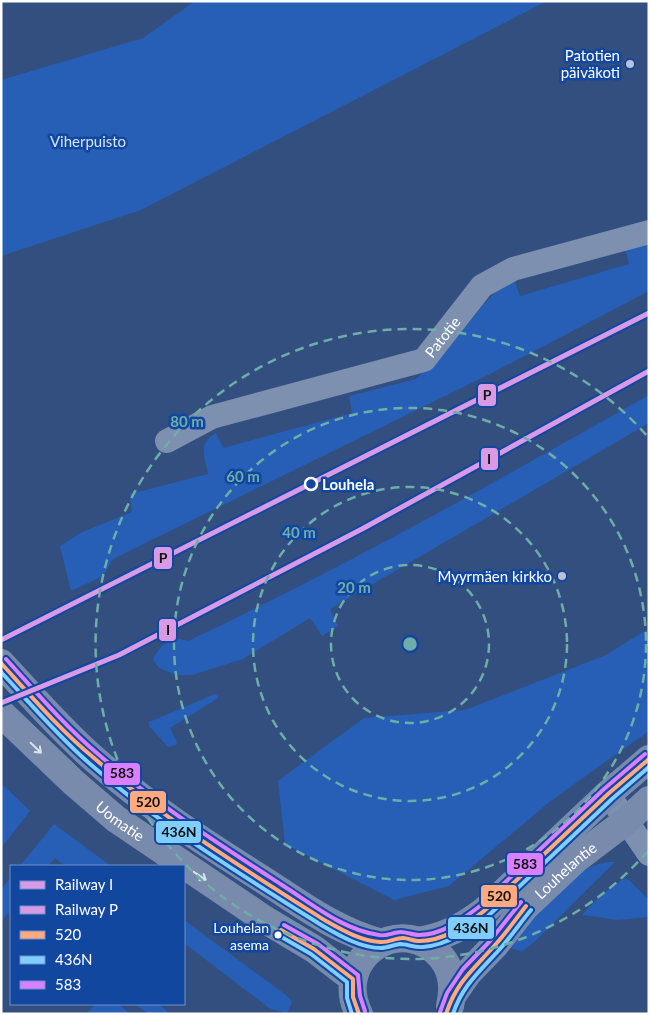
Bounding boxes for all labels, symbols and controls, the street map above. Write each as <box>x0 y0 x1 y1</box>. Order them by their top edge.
place label: Patotien päiväkoti <box>561 46 620 81</box>
marker: Patotien päiväkoti <box>624 58 636 70</box>
park label: Viherpuisto <box>50 132 126 150</box>
street label: Patotie <box>421 313 464 361</box>
line badge: P <box>477 383 497 407</box>
text: P <box>483 386 492 403</box>
text: 80 m <box>170 412 204 430</box>
line badge: I <box>480 447 499 471</box>
text: I <box>487 450 491 467</box>
text: 60 m <box>226 467 260 485</box>
place label: Louhela <box>322 475 374 493</box>
marker: Louhela <box>304 477 318 491</box>
text: 40 m <box>282 523 316 541</box>
line badge: P <box>153 546 173 570</box>
text: P <box>159 549 168 566</box>
place label: Myyrmäen kirkko <box>437 567 552 585</box>
marker: Myyrmäen kirkko <box>556 570 568 582</box>
text: 20 m <box>337 578 371 596</box>
line badge: I <box>158 618 177 642</box>
text: I <box>166 621 170 638</box>
centre of rings <box>401 635 419 653</box>
one-way arrow <box>30 742 42 754</box>
line badge: 583 <box>103 762 141 786</box>
text: 583 <box>110 764 134 781</box>
line badge: 520 <box>129 790 167 814</box>
text: 520 <box>136 793 160 810</box>
street label: Uomatie <box>92 797 148 845</box>
line badge: 436N <box>155 820 202 844</box>
text: 436N <box>161 823 197 840</box>
street label: Louhelantie <box>531 838 600 902</box>
line badge: 583 <box>506 852 544 876</box>
text: 583 <box>513 855 537 872</box>
legend <box>10 865 185 1005</box>
one-way arrow <box>193 871 207 881</box>
text: Railway I <box>55 875 113 893</box>
line badge: 520 <box>480 884 518 908</box>
text: 520 <box>487 887 511 904</box>
text: Railway P <box>55 900 118 918</box>
line badge: 436N <box>447 916 495 940</box>
place label: Louhelan asema <box>213 919 269 953</box>
text: 436N <box>453 919 489 936</box>
text: 520 <box>55 925 81 943</box>
marker: Louhelan asema <box>273 930 283 940</box>
text: 436N <box>55 950 93 968</box>
text: 583 <box>55 975 81 993</box>

